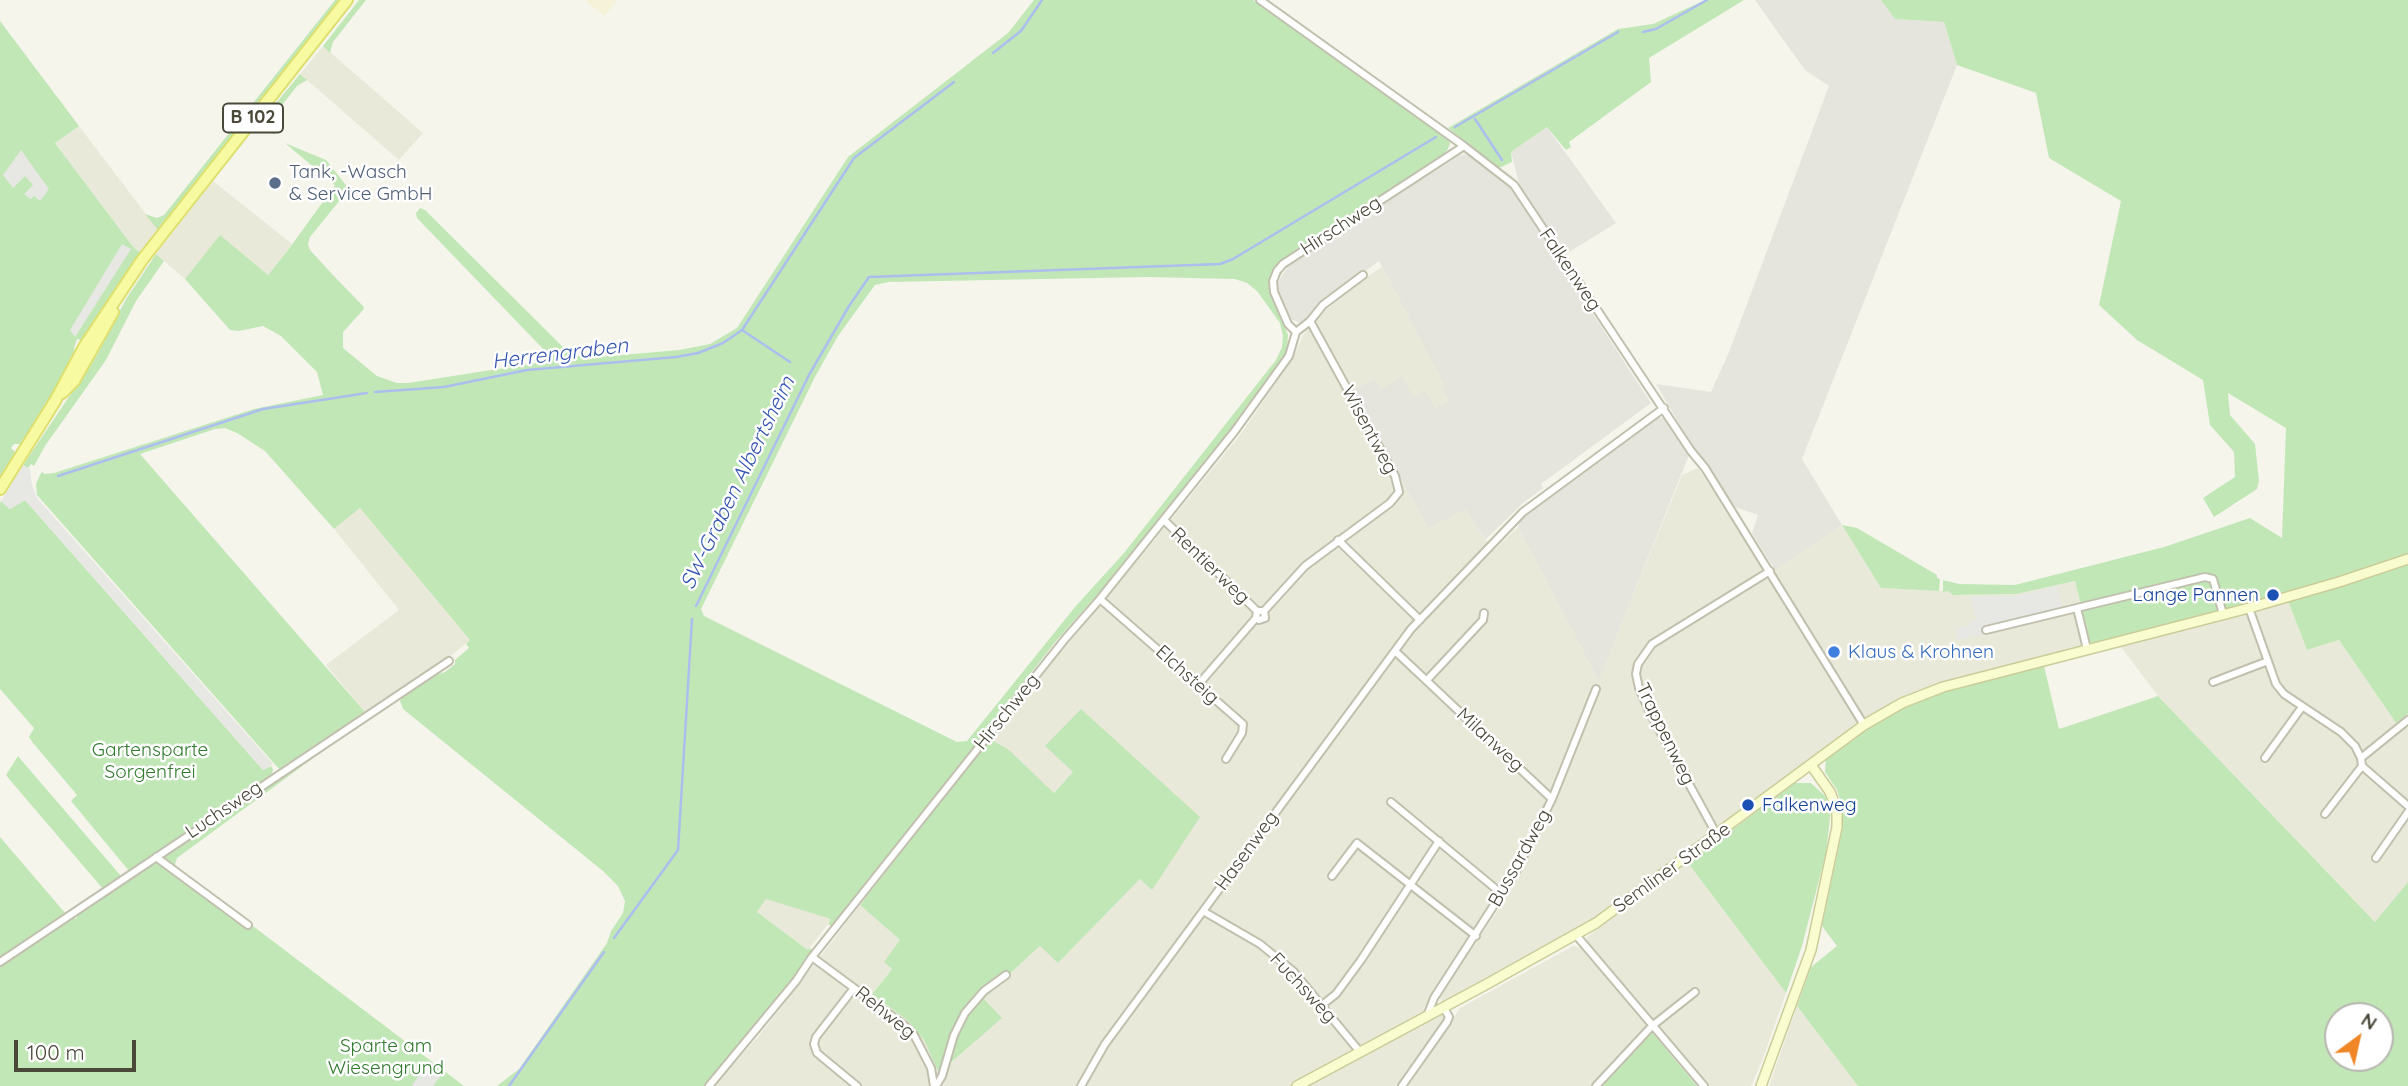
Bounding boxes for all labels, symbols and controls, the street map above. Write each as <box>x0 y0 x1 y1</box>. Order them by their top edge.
road number: B 102 <box>223 104 283 132</box>
place label: Tank, -Wasch & Service GmbH <box>289 161 432 205</box>
marker: Tank, -Wasch & Service GmbH <box>267 175 283 191</box>
street label: Hirschweg <box>1296 192 1386 260</box>
street label: Falkenweg <box>1534 224 1606 316</box>
water label: Herrengraben <box>490 333 630 375</box>
water label: SW-Graben Albertsheim <box>675 372 801 594</box>
street label: Wisentweg <box>1336 382 1402 478</box>
street label: Rentierweg <box>1166 523 1254 609</box>
place label: Lange Pannen <box>2133 584 2259 606</box>
marker: Lange Pannen <box>2265 587 2281 603</box>
street label: Elchsteig <box>1151 641 1223 709</box>
place label: Klaus & Krohnen <box>1848 641 1994 663</box>
marker: Klaus & Krohnen <box>1826 644 1842 660</box>
street label: Hirschweg <box>969 669 1045 755</box>
street label: Trappenweg <box>1631 679 1699 789</box>
street label: Milanweg <box>1452 703 1528 777</box>
park label: Gartensparte Sorgenfrei <box>92 739 208 783</box>
street label: Luchsweg <box>181 776 267 844</box>
place label: Falkenweg <box>1762 794 1857 816</box>
marker: Falkenweg <box>1740 797 1756 813</box>
street label: Bussardweg <box>1484 805 1556 911</box>
street label: Hasenweg <box>1211 807 1283 895</box>
street label: Semliner Straße <box>1609 818 1735 918</box>
street label: Fuchsweg <box>1265 948 1341 1028</box>
street label: Rehweg <box>850 982 920 1044</box>
north arrow <box>2324 1002 2394 1072</box>
text: N <box>2357 1007 2382 1035</box>
scale bar <box>18 1026 140 1070</box>
park label: Sparte am Wiesengrund <box>328 1035 444 1079</box>
text: 100 m <box>27 1039 85 1065</box>

